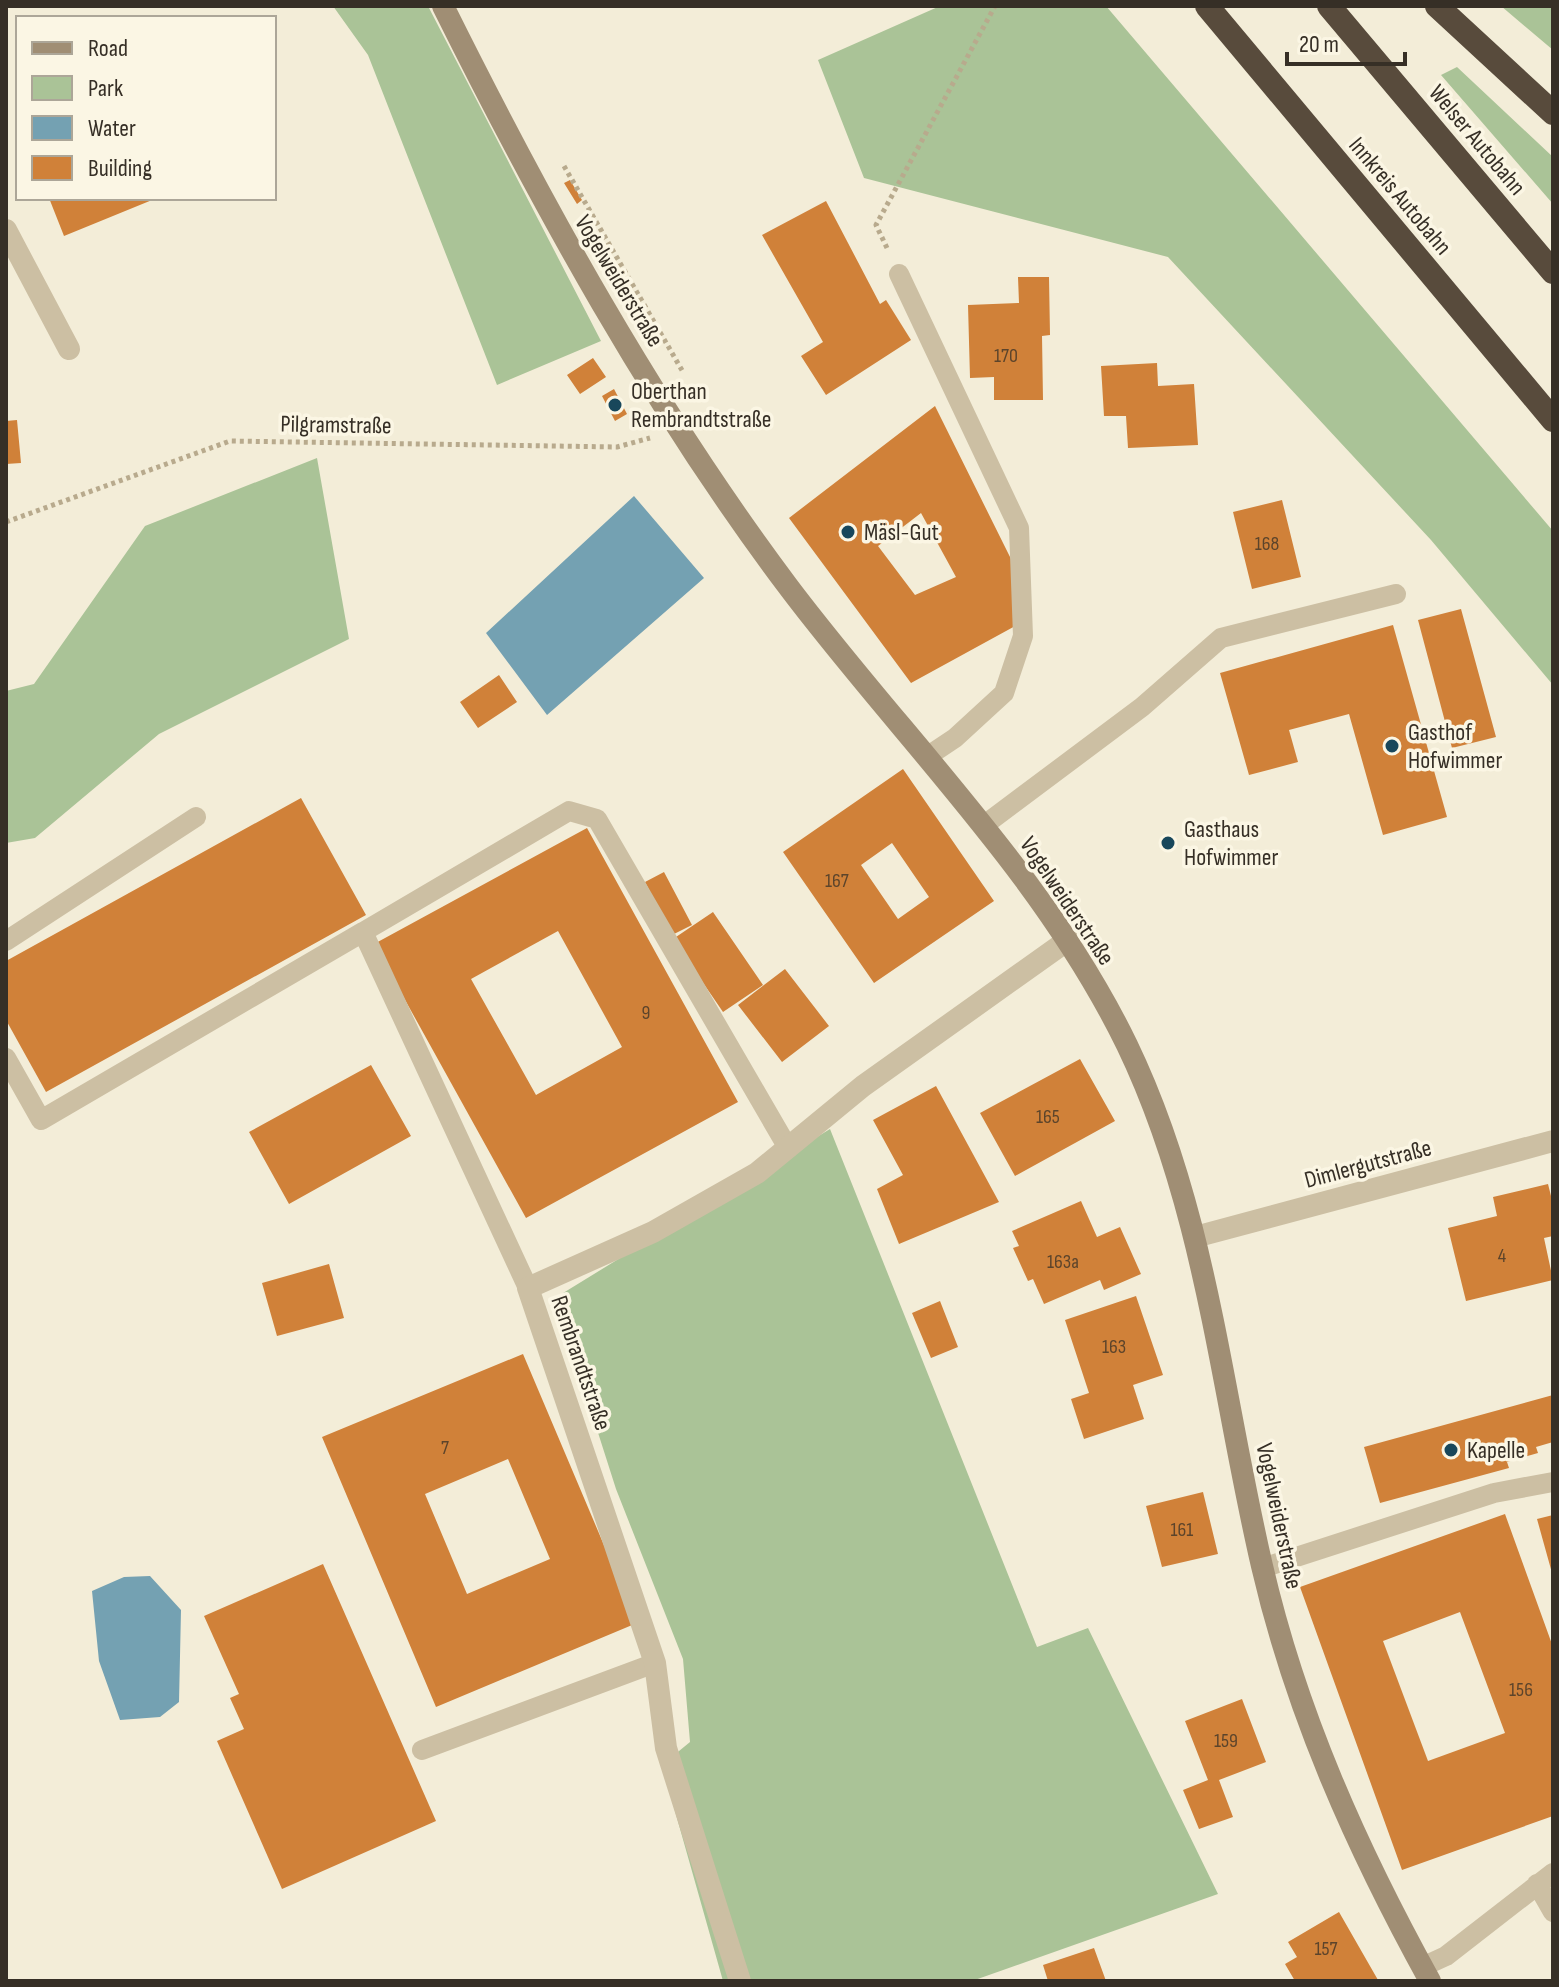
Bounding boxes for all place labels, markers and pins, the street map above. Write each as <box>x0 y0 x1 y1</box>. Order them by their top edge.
place label: Oberthan Rembrandtstraße <box>631 377 771 434</box>
marker: Oberthan Rembrandtstraße <box>606 396 624 414</box>
place label: Mäsl-Gut <box>864 518 939 547</box>
marker: Mäsl-Gut <box>839 523 857 541</box>
place label: Gasthof Hofwimmer <box>1408 718 1502 775</box>
marker: Gasthof Hofwimmer <box>1383 737 1401 755</box>
place label: Gasthaus Hofwimmer <box>1184 815 1278 872</box>
marker: Gasthaus Hofwimmer <box>1159 834 1177 852</box>
place label: Kapelle <box>1467 1436 1525 1465</box>
marker: Kapelle <box>1442 1441 1460 1459</box>

